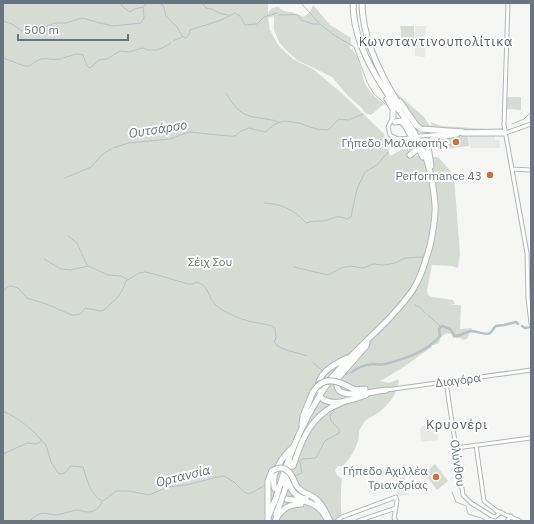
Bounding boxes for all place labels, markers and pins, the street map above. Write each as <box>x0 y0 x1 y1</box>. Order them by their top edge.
place label: Γήπεδο Μαλακοπής <box>342 135 448 150</box>
marker: Γήπεδο Μαλακοπής <box>451 137 461 147</box>
place label: Performance 43 <box>395 168 482 183</box>
marker: Performance 43 <box>485 170 495 180</box>
place label: Γήπεδο Αχιλλέα Τριανδρίας <box>343 463 428 492</box>
marker: Γήπεδο Αχιλλέα Τριανδρίας <box>431 472 441 482</box>

